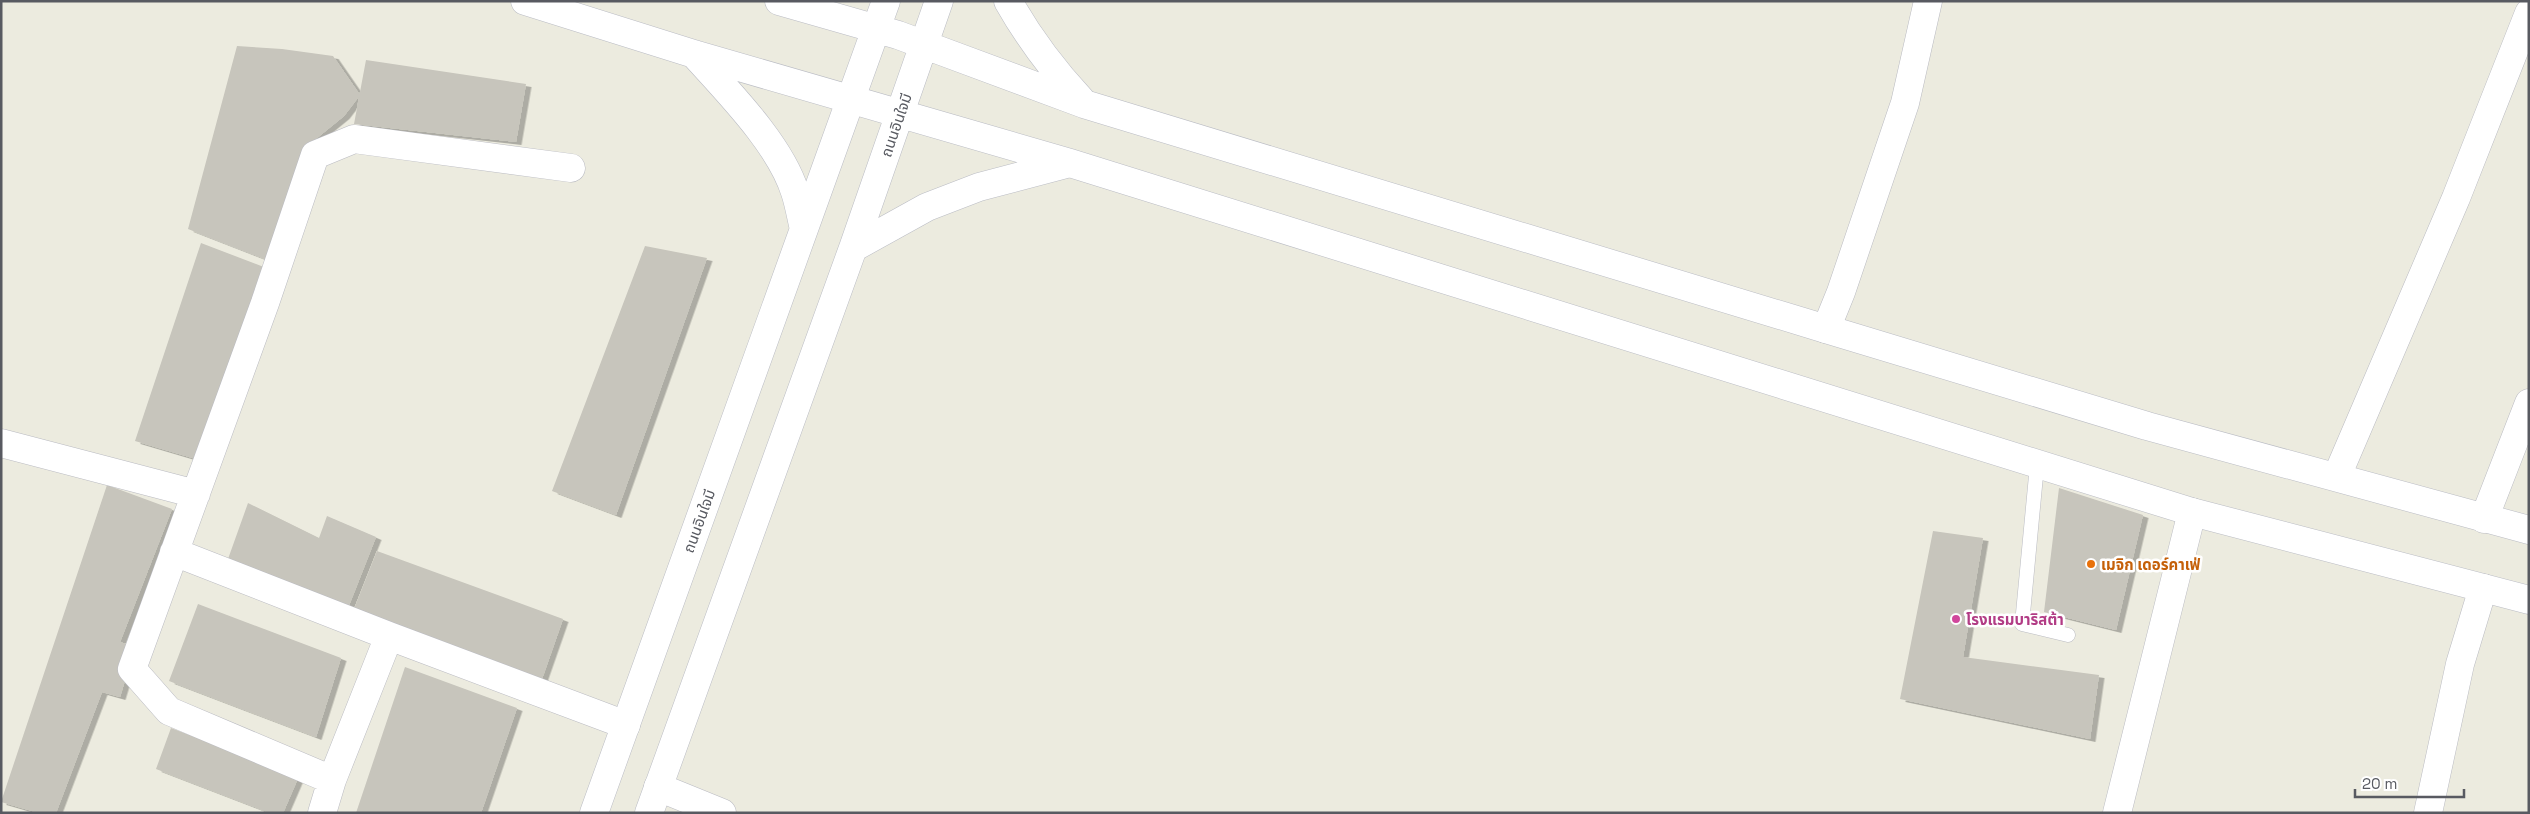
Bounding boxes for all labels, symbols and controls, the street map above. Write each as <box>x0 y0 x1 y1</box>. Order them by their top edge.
street label: ถนนอินใจมี <box>876 91 916 159</box>
street label: ถนนอินใจมี <box>679 487 719 555</box>
place label: เมจิก เดอร์คาเฟ่ <box>2101 555 2201 574</box>
marker: เมจิก เดอร์คาเฟ่ <box>2085 558 2097 570</box>
place label: โรงแรมบาริสต้า <box>1966 610 2064 629</box>
marker: โรงแรมบาริสต้า <box>1950 613 1962 625</box>
scale bar <box>2355 766 2464 798</box>
text: 20 m <box>2362 774 2397 793</box>

